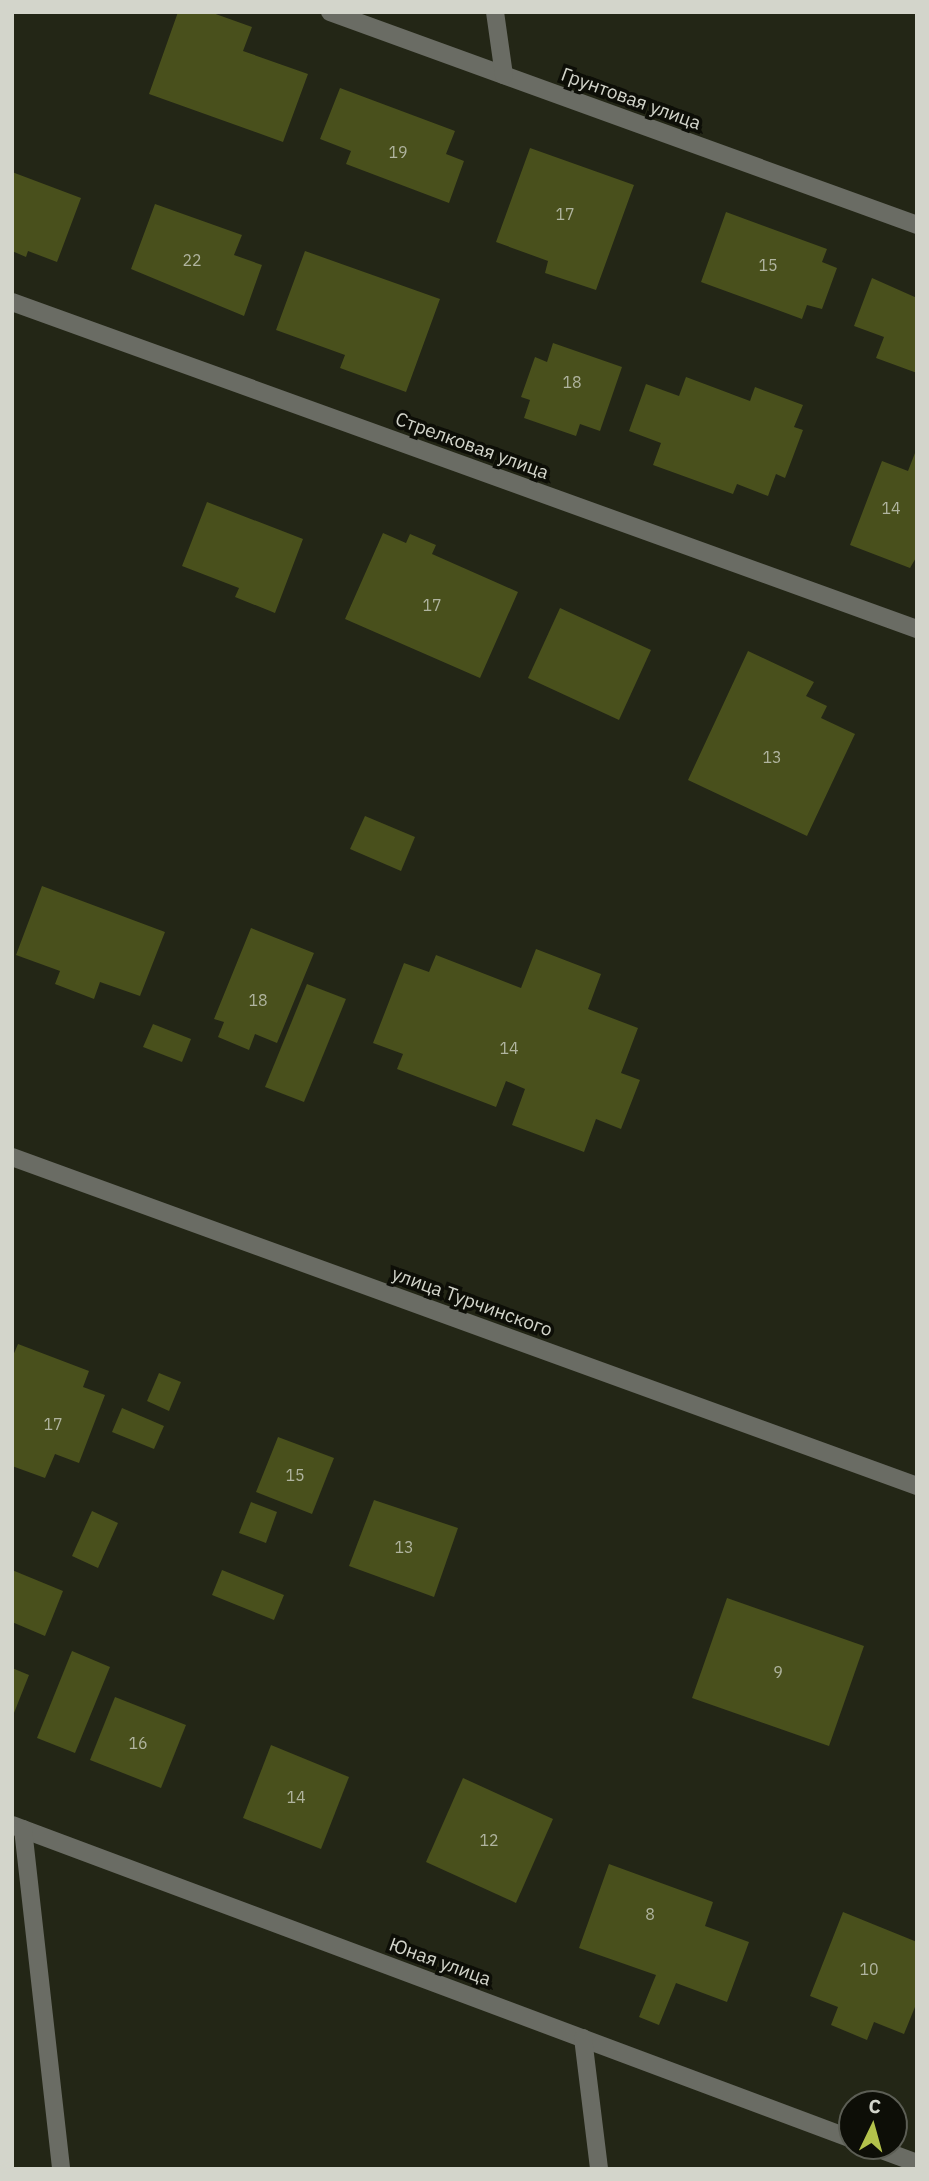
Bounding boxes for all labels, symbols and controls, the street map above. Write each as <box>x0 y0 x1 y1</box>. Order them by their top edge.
street label: Грунтовая улица <box>558 63 704 135</box>
house number: 19 <box>388 142 408 162</box>
house number: 17 <box>555 204 575 224</box>
house number: 22 <box>182 250 202 270</box>
house number: 15 <box>758 255 778 275</box>
house number: 18 <box>562 372 582 392</box>
street label: Стрелковая улица <box>392 408 552 484</box>
house number: 14 <box>881 498 901 518</box>
house number: 17 <box>422 595 442 615</box>
house number: 13 <box>762 747 782 767</box>
house number: 18 <box>248 990 268 1010</box>
house number: 14 <box>499 1038 519 1058</box>
street label: улица Турчинского <box>389 1262 555 1342</box>
house number: 17 <box>43 1414 63 1434</box>
house number: 15 <box>285 1465 305 1485</box>
house number: 13 <box>394 1537 414 1557</box>
house number: 9 <box>773 1662 783 1682</box>
house number: 16 <box>128 1733 148 1753</box>
house number: 14 <box>286 1787 306 1807</box>
house number: 12 <box>479 1830 499 1850</box>
house number: 8 <box>645 1904 655 1924</box>
street label: Юная улица <box>386 1933 494 1991</box>
house number: 10 <box>859 1959 879 1979</box>
north arrow <box>838 2090 908 2160</box>
text: С <box>867 2094 882 2119</box>

